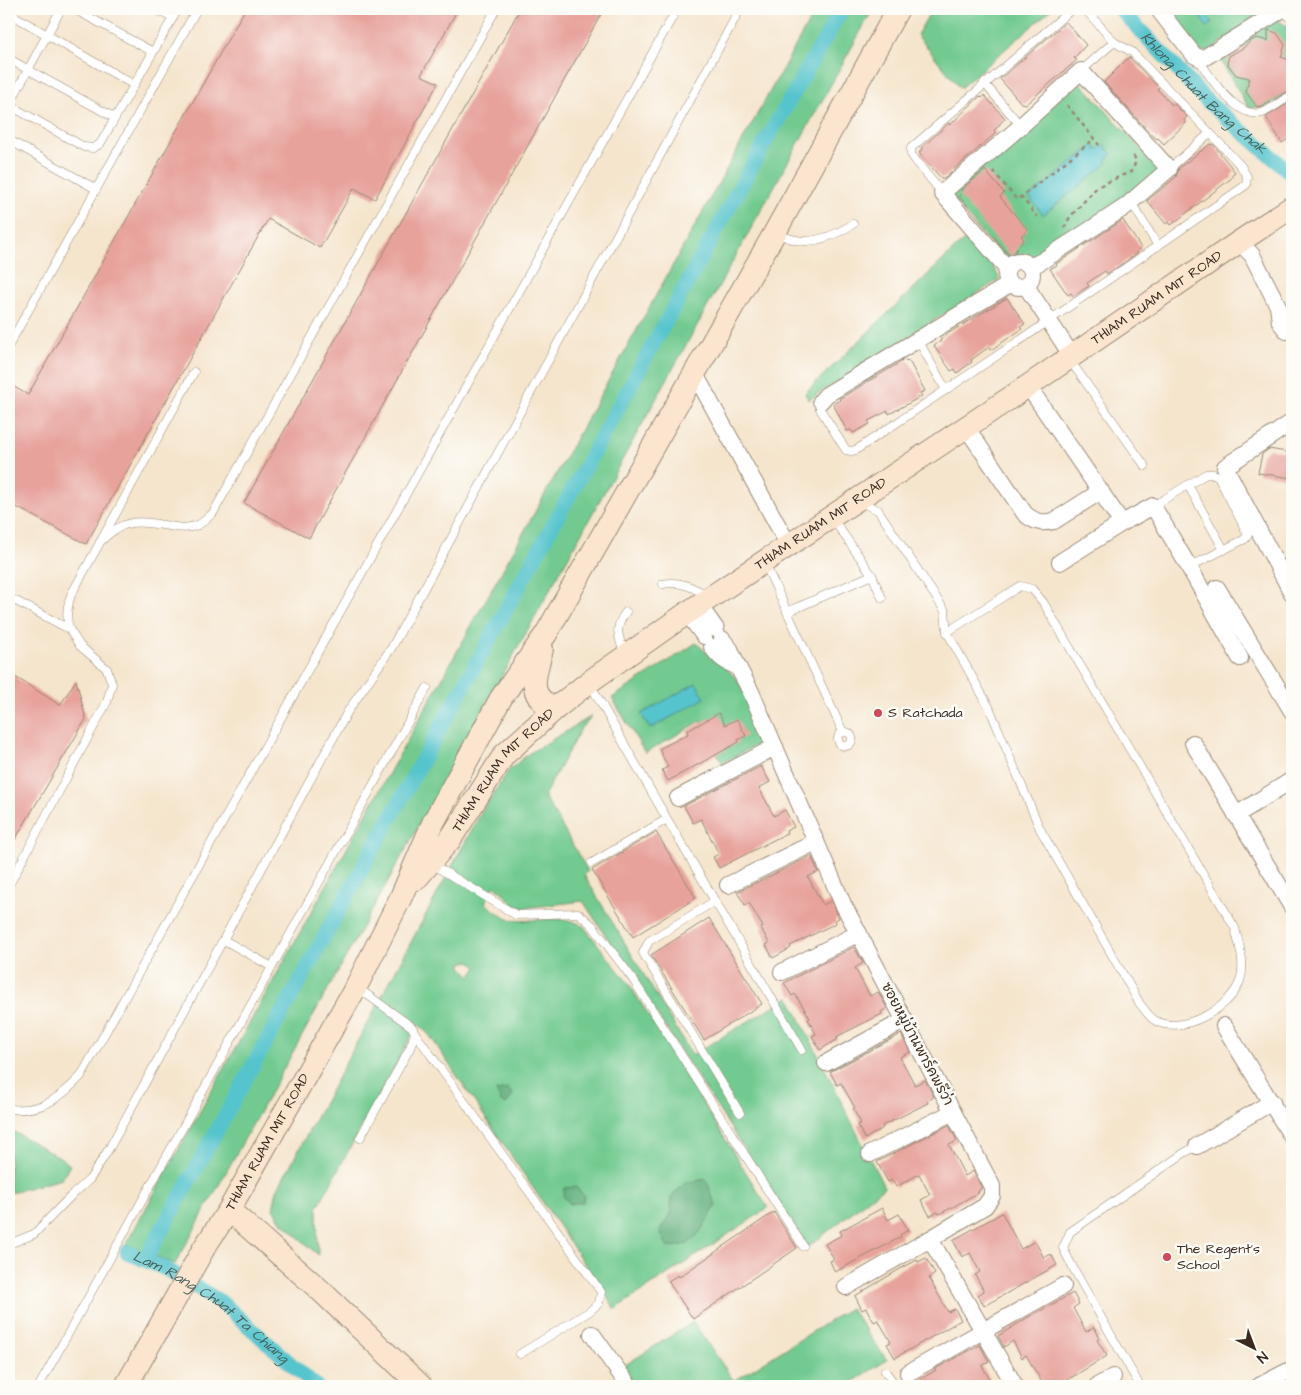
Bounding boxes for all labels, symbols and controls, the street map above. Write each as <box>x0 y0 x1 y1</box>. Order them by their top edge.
water label: Khlong Chuat Bang Chak <box>1136 27 1272 159</box>
street label: THIAM RUAM MIT ROAD <box>1087 246 1227 350</box>
street label: THIAM RUAM MIT ROAD <box>751 473 891 575</box>
place label: S Ratchada <box>888 703 963 723</box>
street label: THIAM RUAM MIT ROAD <box>447 704 559 836</box>
marker: S Ratchada <box>872 707 884 719</box>
street label: ซอยหมู่บ้านพาร์คพรีว่า <box>876 979 958 1109</box>
street label: THIAM RUAM MIT ROAD <box>221 1070 315 1215</box>
place label: The Regent's School <box>1177 1239 1260 1275</box>
water label: Lam Rang Chuat Ta Chiang <box>130 1245 295 1370</box>
marker: The Regent's School <box>1161 1251 1173 1263</box>
north arrow <box>1228 1322 1278 1372</box>
text: N <box>1252 1347 1272 1367</box>

